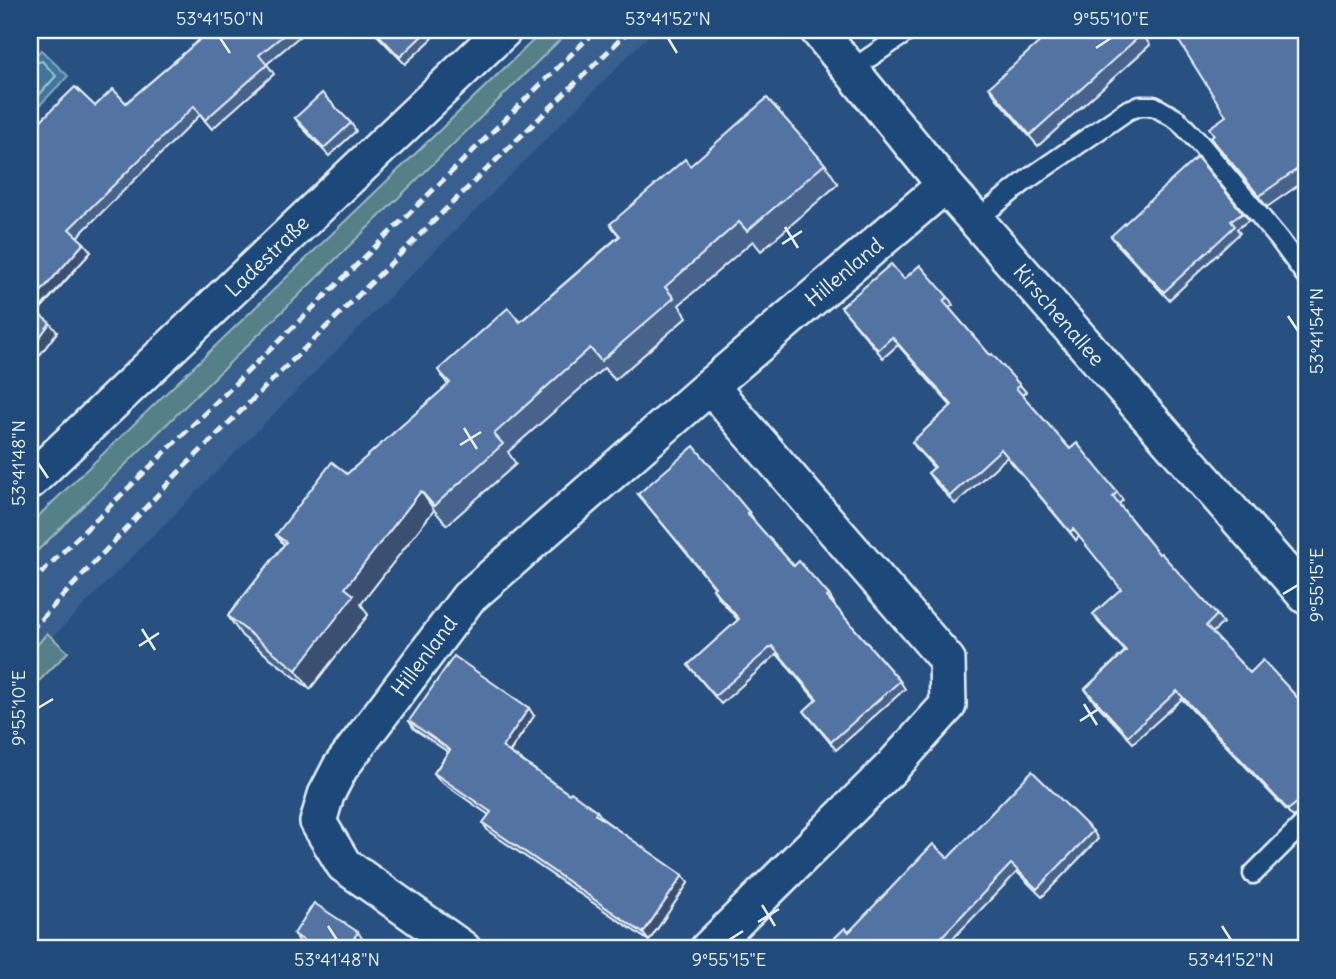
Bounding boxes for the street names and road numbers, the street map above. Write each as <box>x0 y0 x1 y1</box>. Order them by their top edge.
street label: Ladestraße <box>219 209 315 303</box>
street label: Hillenland <box>799 231 889 313</box>
street label: Kirschenallee <box>1007 259 1111 371</box>
street label: Hillenland <box>385 610 463 702</box>

